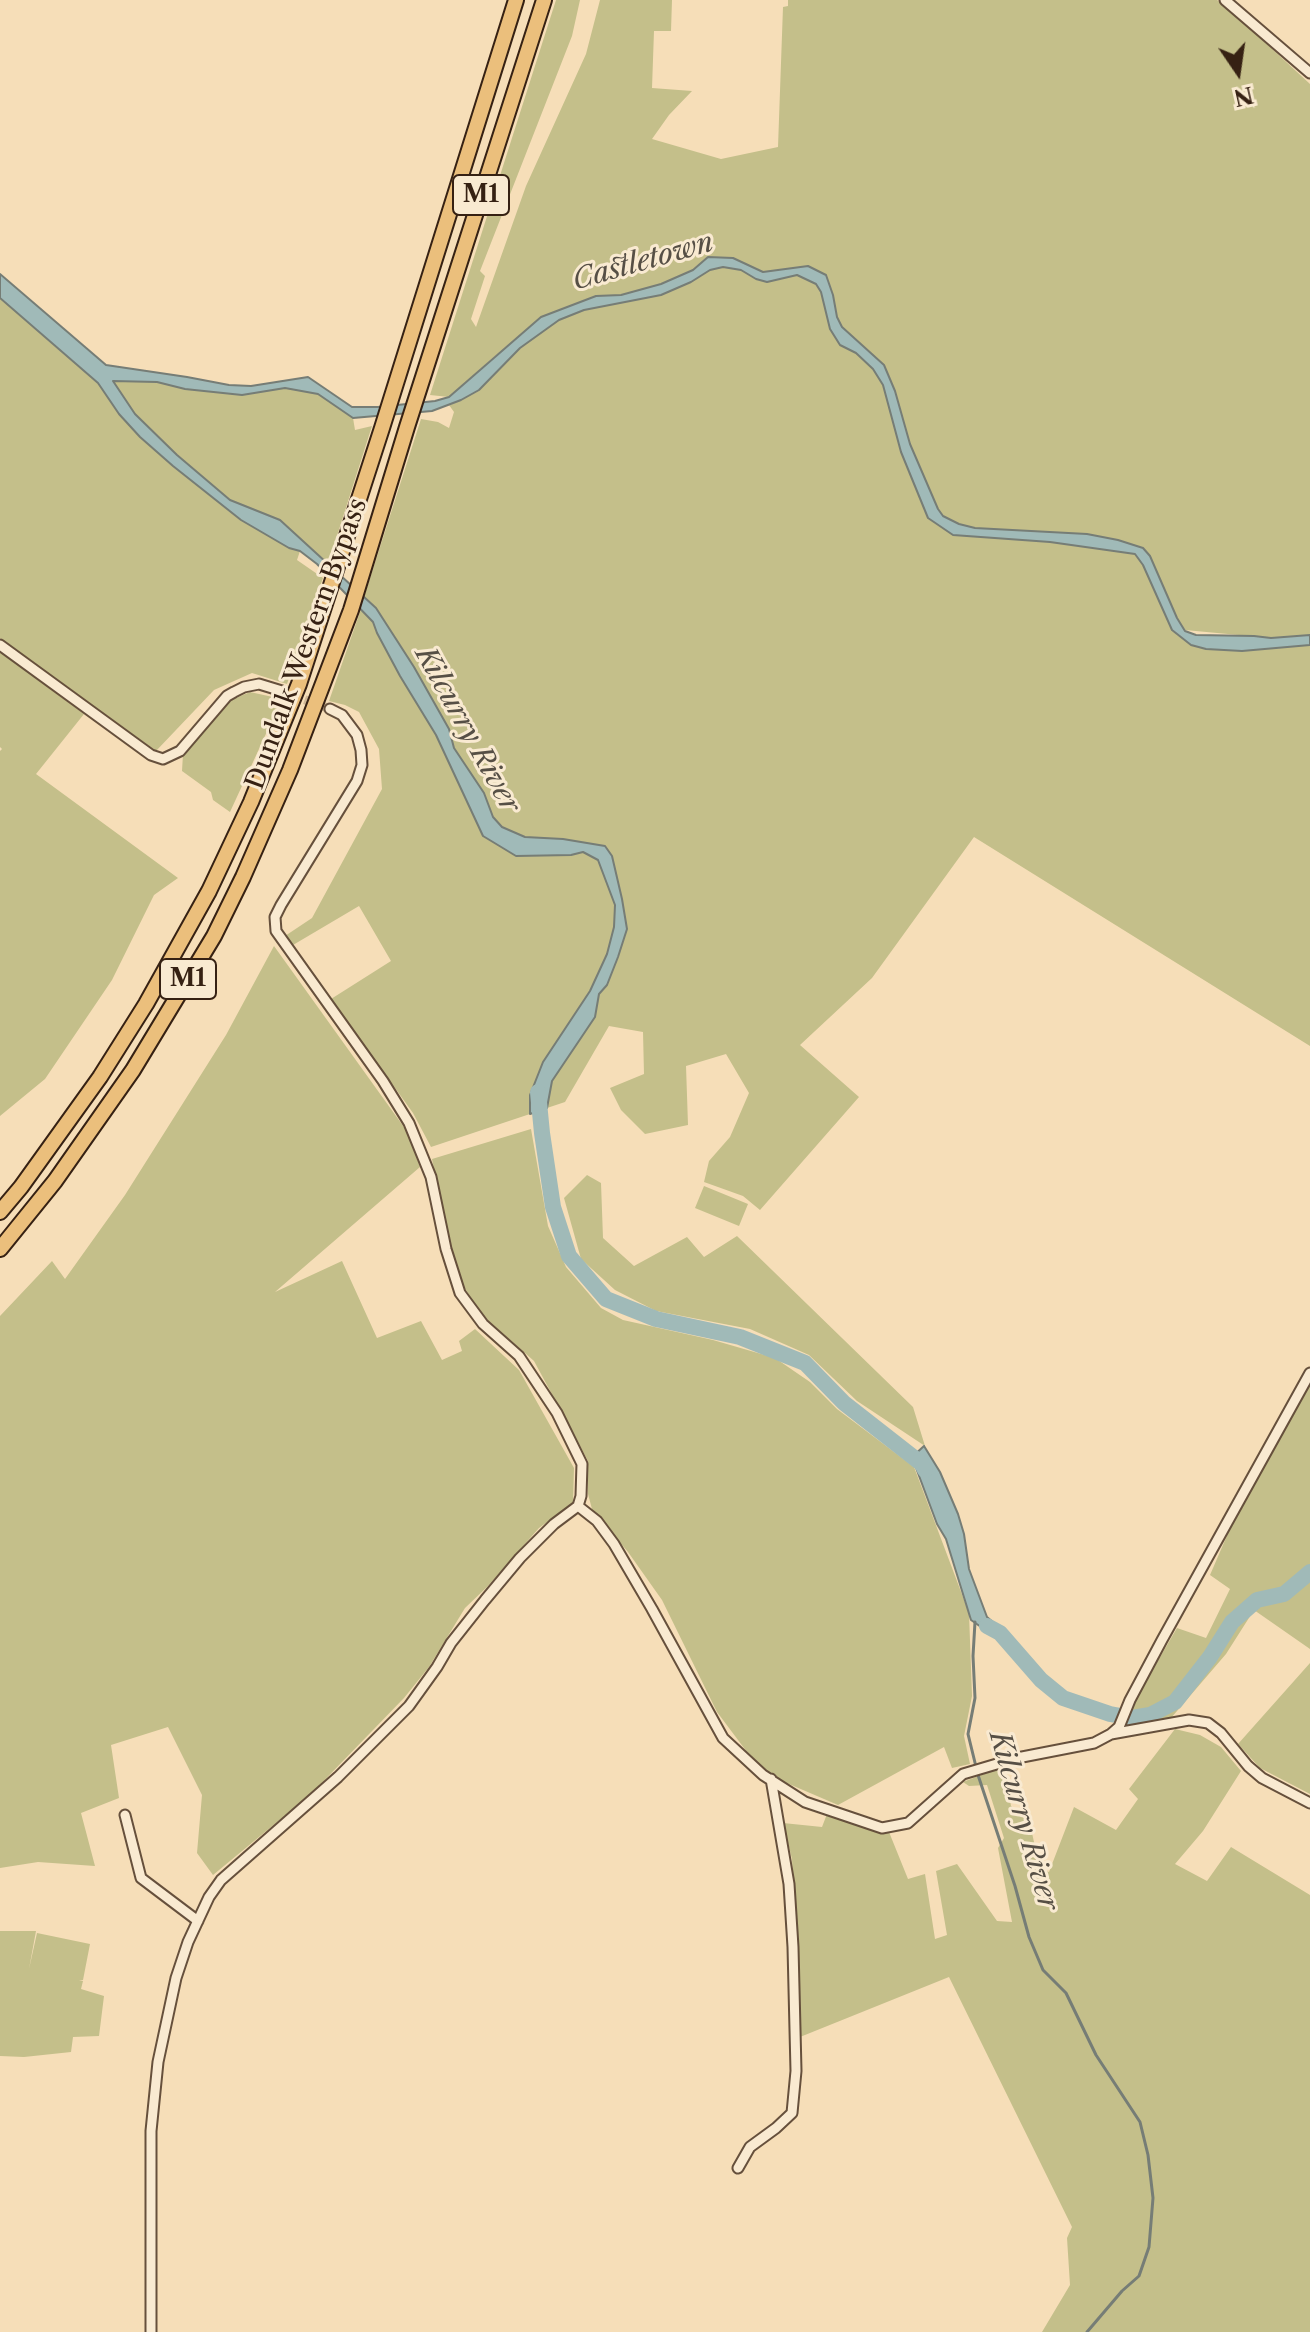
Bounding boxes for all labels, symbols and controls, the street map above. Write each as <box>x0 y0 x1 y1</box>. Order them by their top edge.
north arrow <box>1198 32 1278 112</box>
text: N <box>1231 81 1256 111</box>
road number: M1 <box>453 175 509 215</box>
water label: Castletown <box>569 226 717 298</box>
street label: Dundalk Western Bypass <box>240 494 374 794</box>
water label: Kilcurry River <box>407 641 527 819</box>
road number: M1 <box>160 959 216 999</box>
water label: Kilcurry River <box>981 1727 1065 1915</box>

